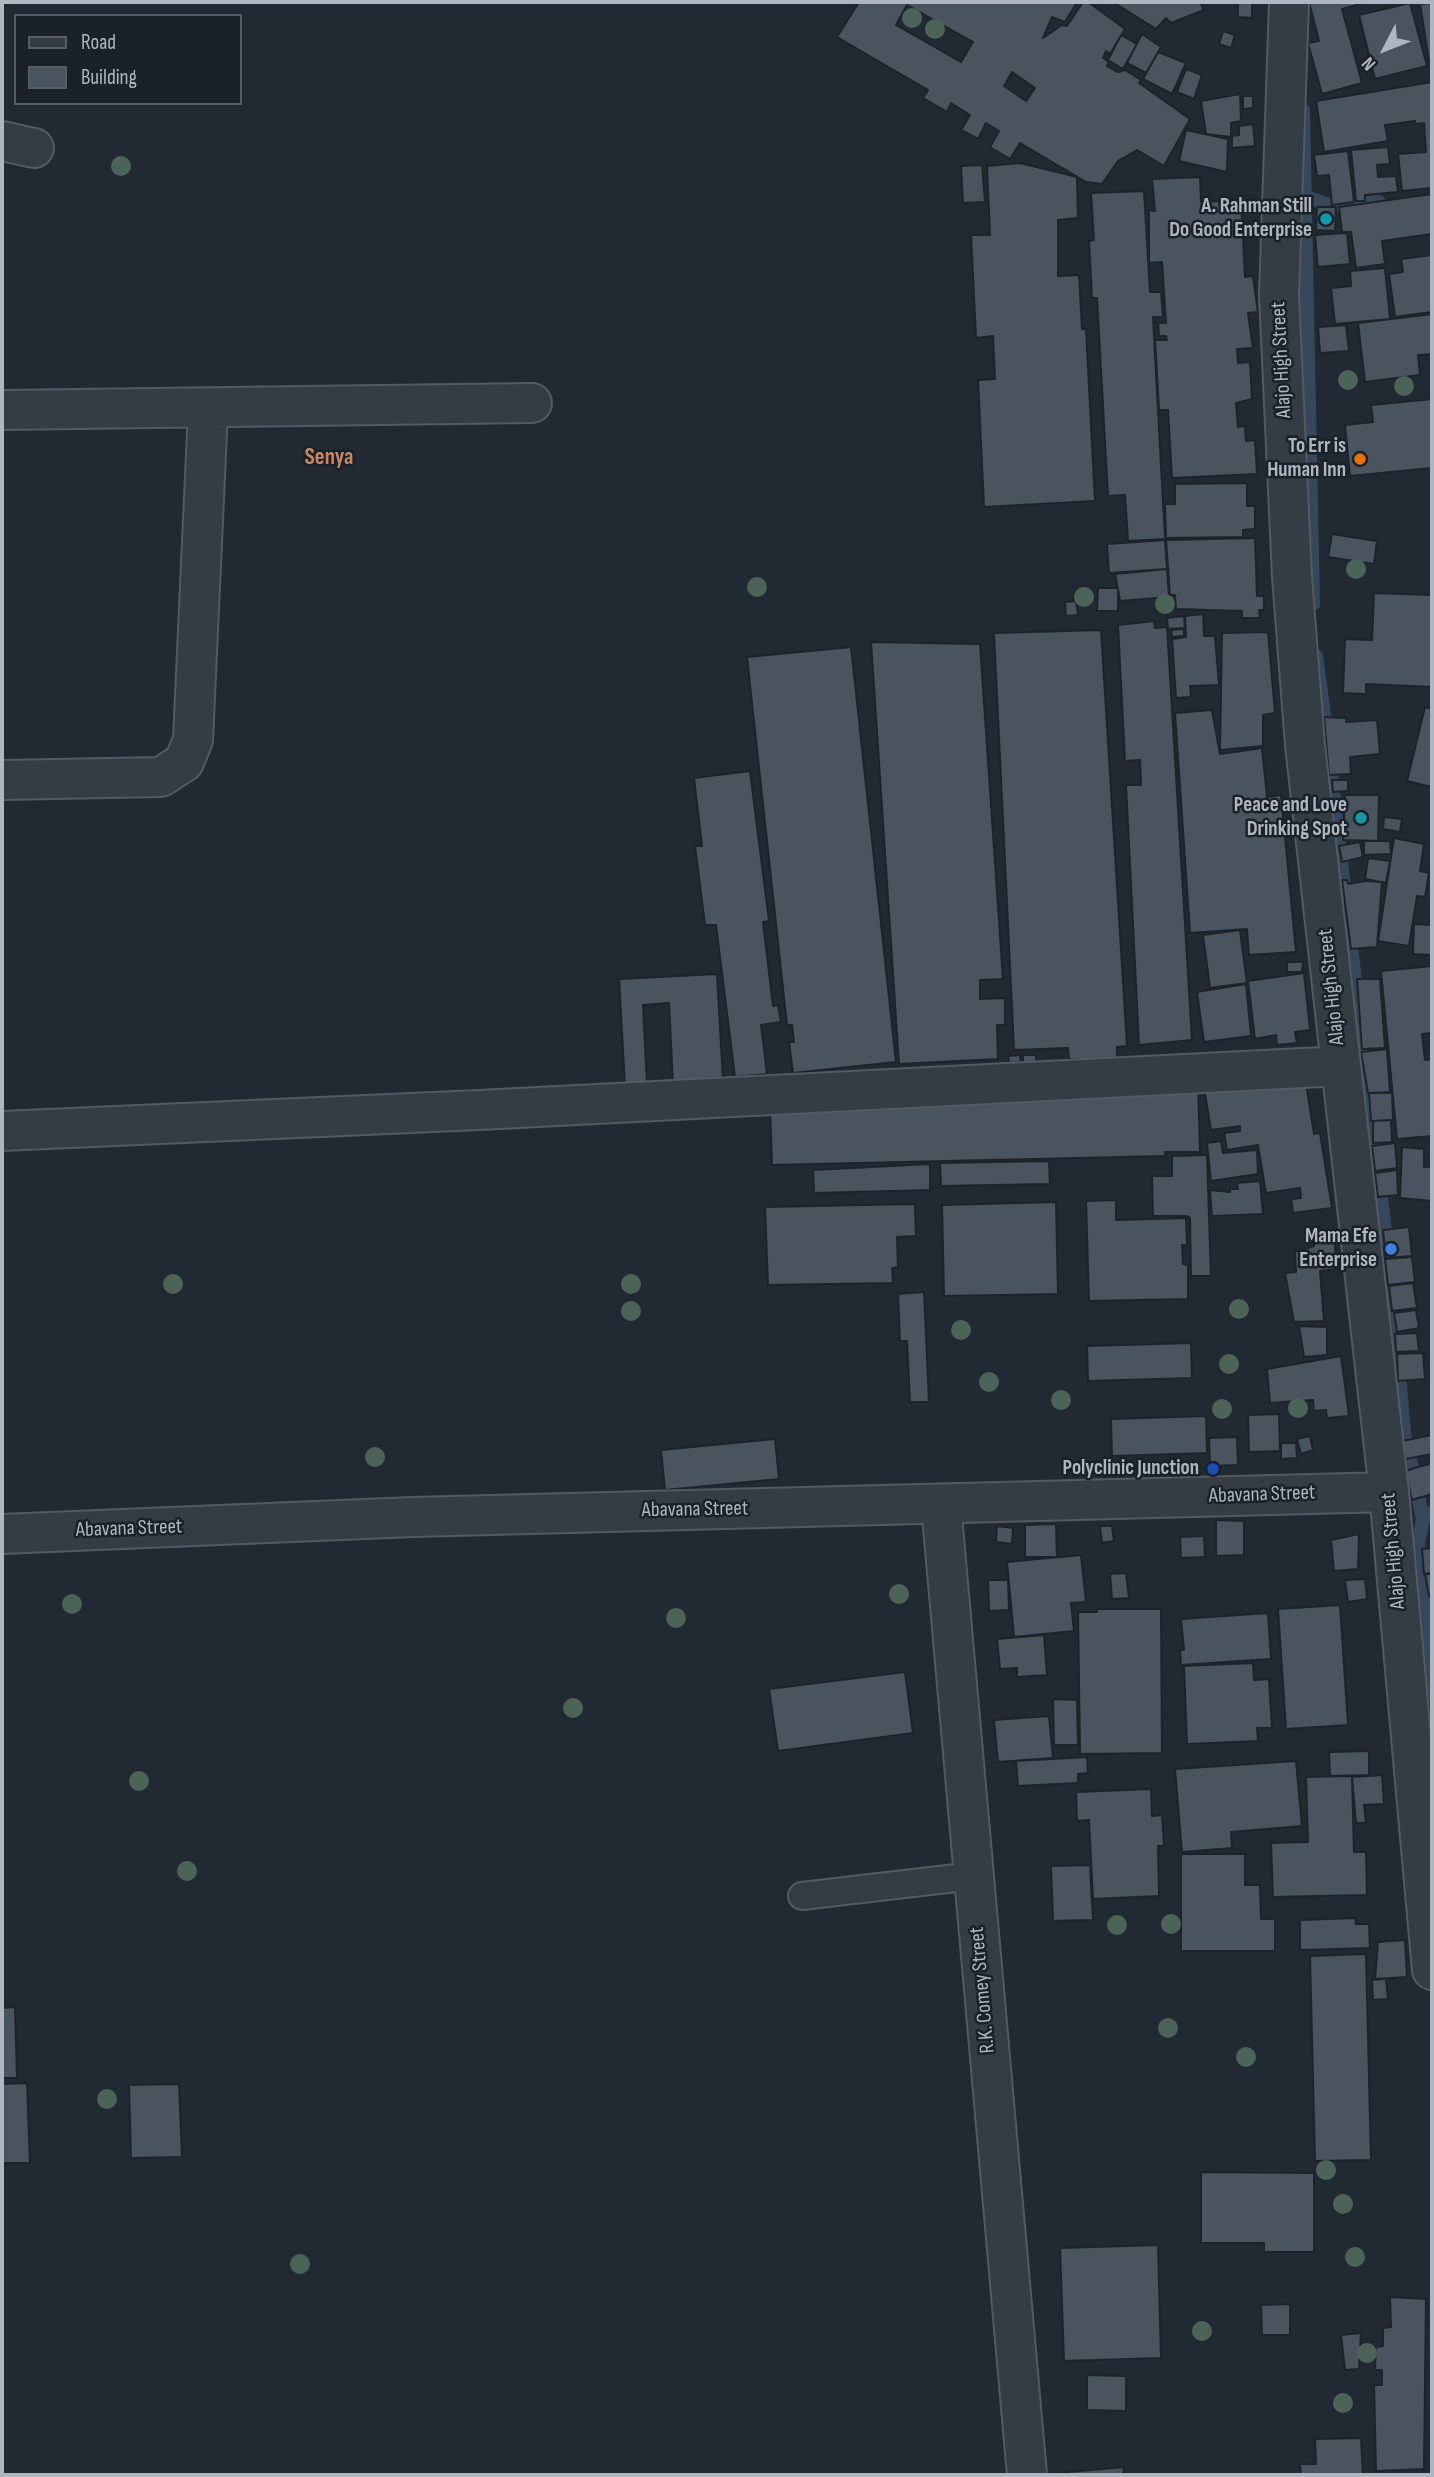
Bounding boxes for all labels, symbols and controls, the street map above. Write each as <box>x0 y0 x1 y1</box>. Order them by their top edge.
legend <box>14 14 242 105</box>
north arrow <box>1350 14 1420 84</box>
text: Road <box>81 30 116 55</box>
text: N <box>1357 52 1381 75</box>
text: Building <box>81 65 137 90</box>
place label: A. Rahman Still Do Good Enterprise <box>1169 194 1312 244</box>
marker: A. Rahman Still Do Good Enterprise <box>1318 211 1334 227</box>
street label: Alajo High Street <box>1266 301 1298 419</box>
place label: To Err is Human Inn <box>1267 434 1346 484</box>
district label: Senya <box>304 444 354 472</box>
marker: To Err is Human Inn <box>1352 451 1368 467</box>
place label: Peace and Love Drinking Spot <box>1234 793 1347 843</box>
marker: Peace and Love Drinking Spot <box>1353 810 1369 826</box>
street label: Alajo High Street <box>1313 928 1351 1046</box>
place label: Mama Efe Enterprise <box>1299 1224 1377 1274</box>
marker: Mama Efe Enterprise <box>1383 1241 1399 1257</box>
place label: Polyclinic Junction <box>1062 1456 1199 1482</box>
marker: Polyclinic Junction <box>1205 1461 1221 1477</box>
street label: Abavana Street <box>1208 1481 1316 1509</box>
street label: Alajo High Street <box>1376 1492 1412 1610</box>
street label: Abavana Street <box>642 1496 748 1524</box>
street label: Abavana Street <box>75 1515 183 1543</box>
street label: R.K. Comey Street <box>965 1926 1001 2054</box>

